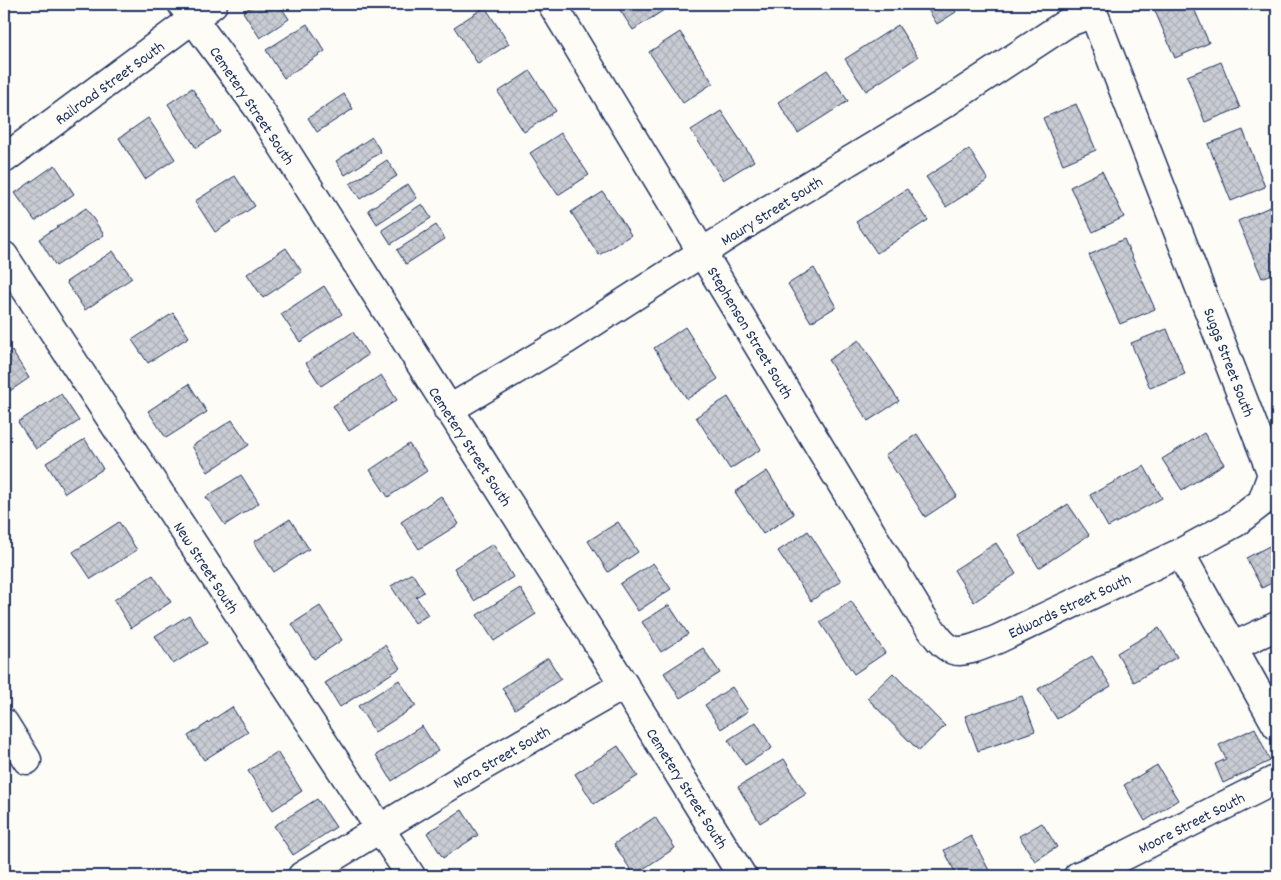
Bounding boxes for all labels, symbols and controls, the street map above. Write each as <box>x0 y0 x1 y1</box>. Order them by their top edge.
street label: Railroad Street South <box>51 36 170 132</box>
street label: Cemetery Street South <box>203 42 299 170</box>
street label: Maury Street South <box>717 171 828 253</box>
street label: Stephenson Street South <box>700 263 798 404</box>
street label: Suggs Street South <box>1196 305 1259 421</box>
street label: Cemetery Street South <box>421 383 516 512</box>
street label: New Street South <box>166 518 243 619</box>
street label: Edwards Street South <box>1005 569 1135 646</box>
street label: Nora Street South <box>449 721 555 795</box>
street label: Cemetery Street South <box>639 724 732 854</box>
street label: Moore Street South <box>1135 787 1250 861</box>

